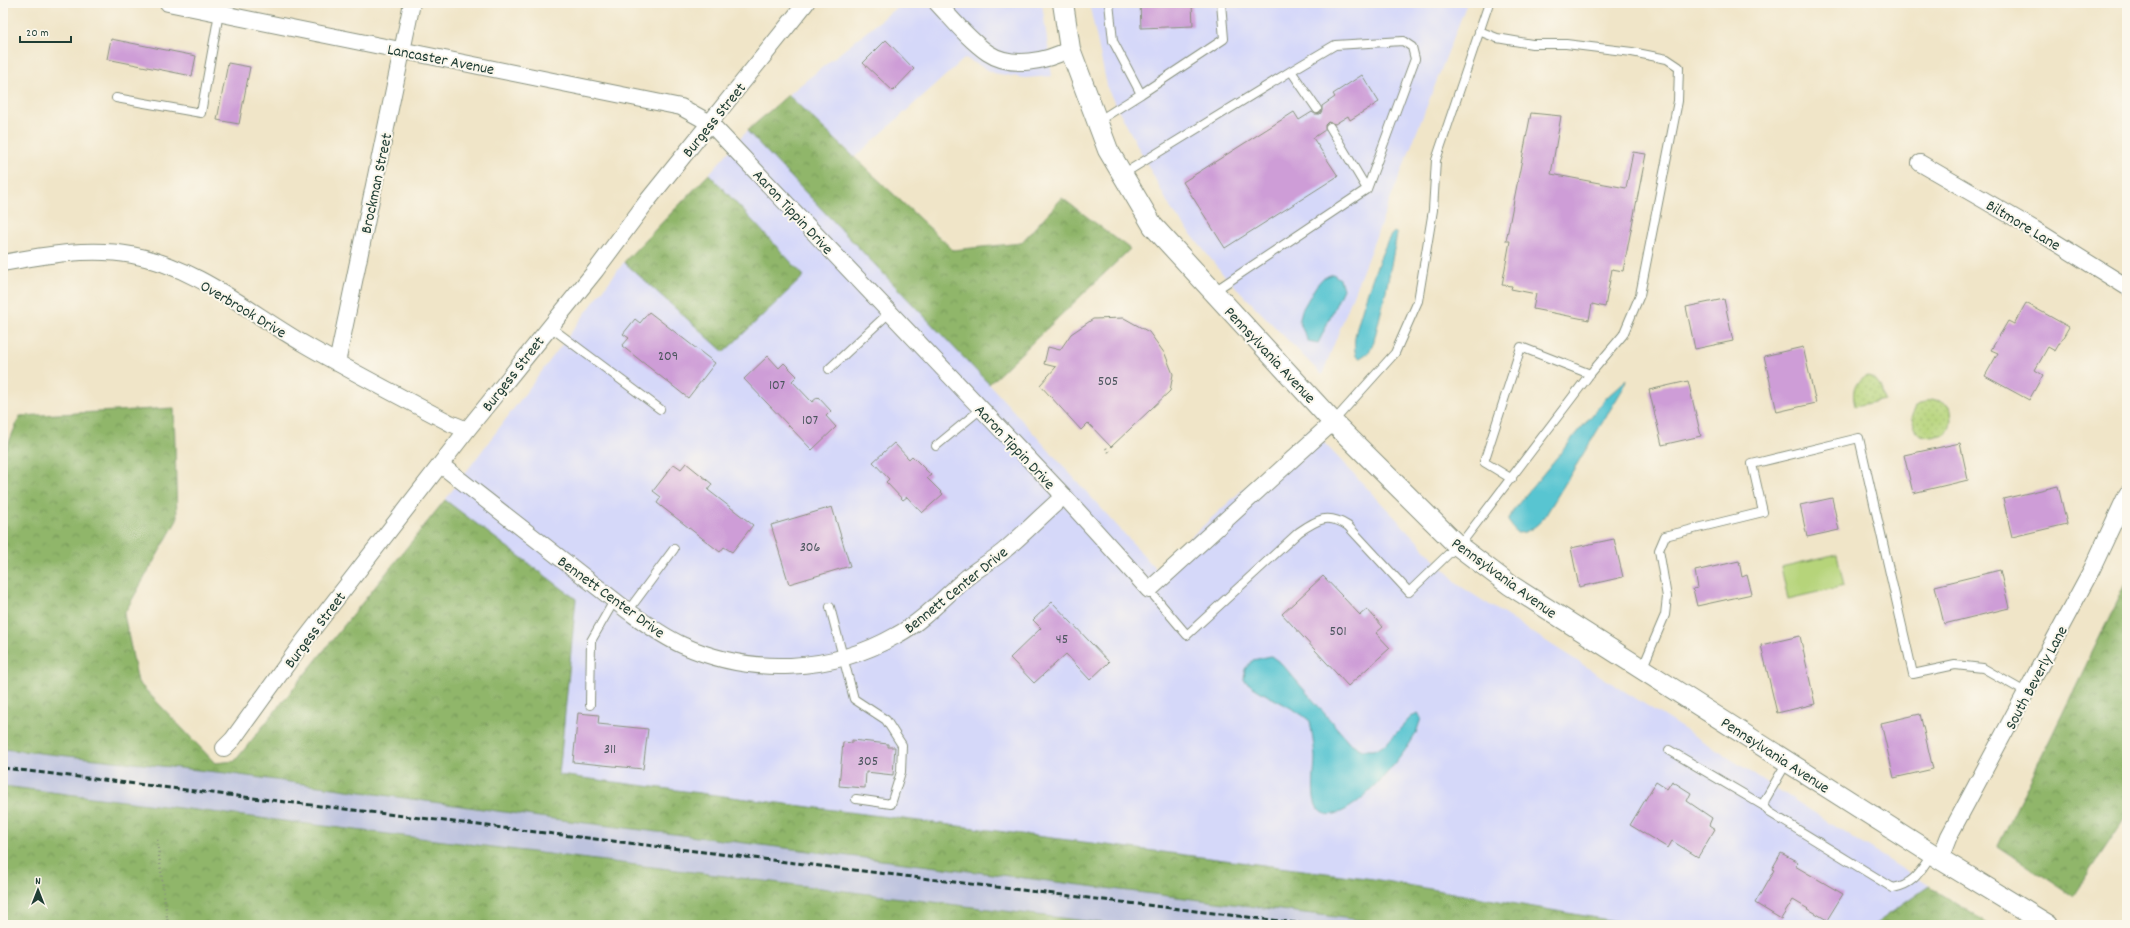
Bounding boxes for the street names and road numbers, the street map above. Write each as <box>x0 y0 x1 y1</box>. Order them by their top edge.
street label: Lancaster Avenue <box>385 39 496 82</box>
street label: Burgess Street <box>678 78 752 163</box>
street label: Brockman Street <box>356 131 399 236</box>
street label: Aaron Tippin Drive <box>747 165 838 260</box>
street label: Biltmore Lane <box>1981 195 2064 257</box>
street label: Overbrook Drive <box>195 275 290 345</box>
street label: Pennsylvania Avenue <box>1218 302 1320 409</box>
street label: Burgess Street <box>477 332 551 417</box>
street label: Aaron Tippin Drive <box>969 400 1060 495</box>
street label: Pennsylvania Avenue <box>1446 533 1561 625</box>
street label: Bennett Center Drive <box>900 542 1013 640</box>
street label: Bennett Center Drive <box>552 551 669 645</box>
street label: Burgess Street <box>280 587 352 674</box>
street label: South Beverly Lane <box>2000 622 2074 734</box>
street label: Pennsylvania Avenue <box>1716 712 1834 800</box>

